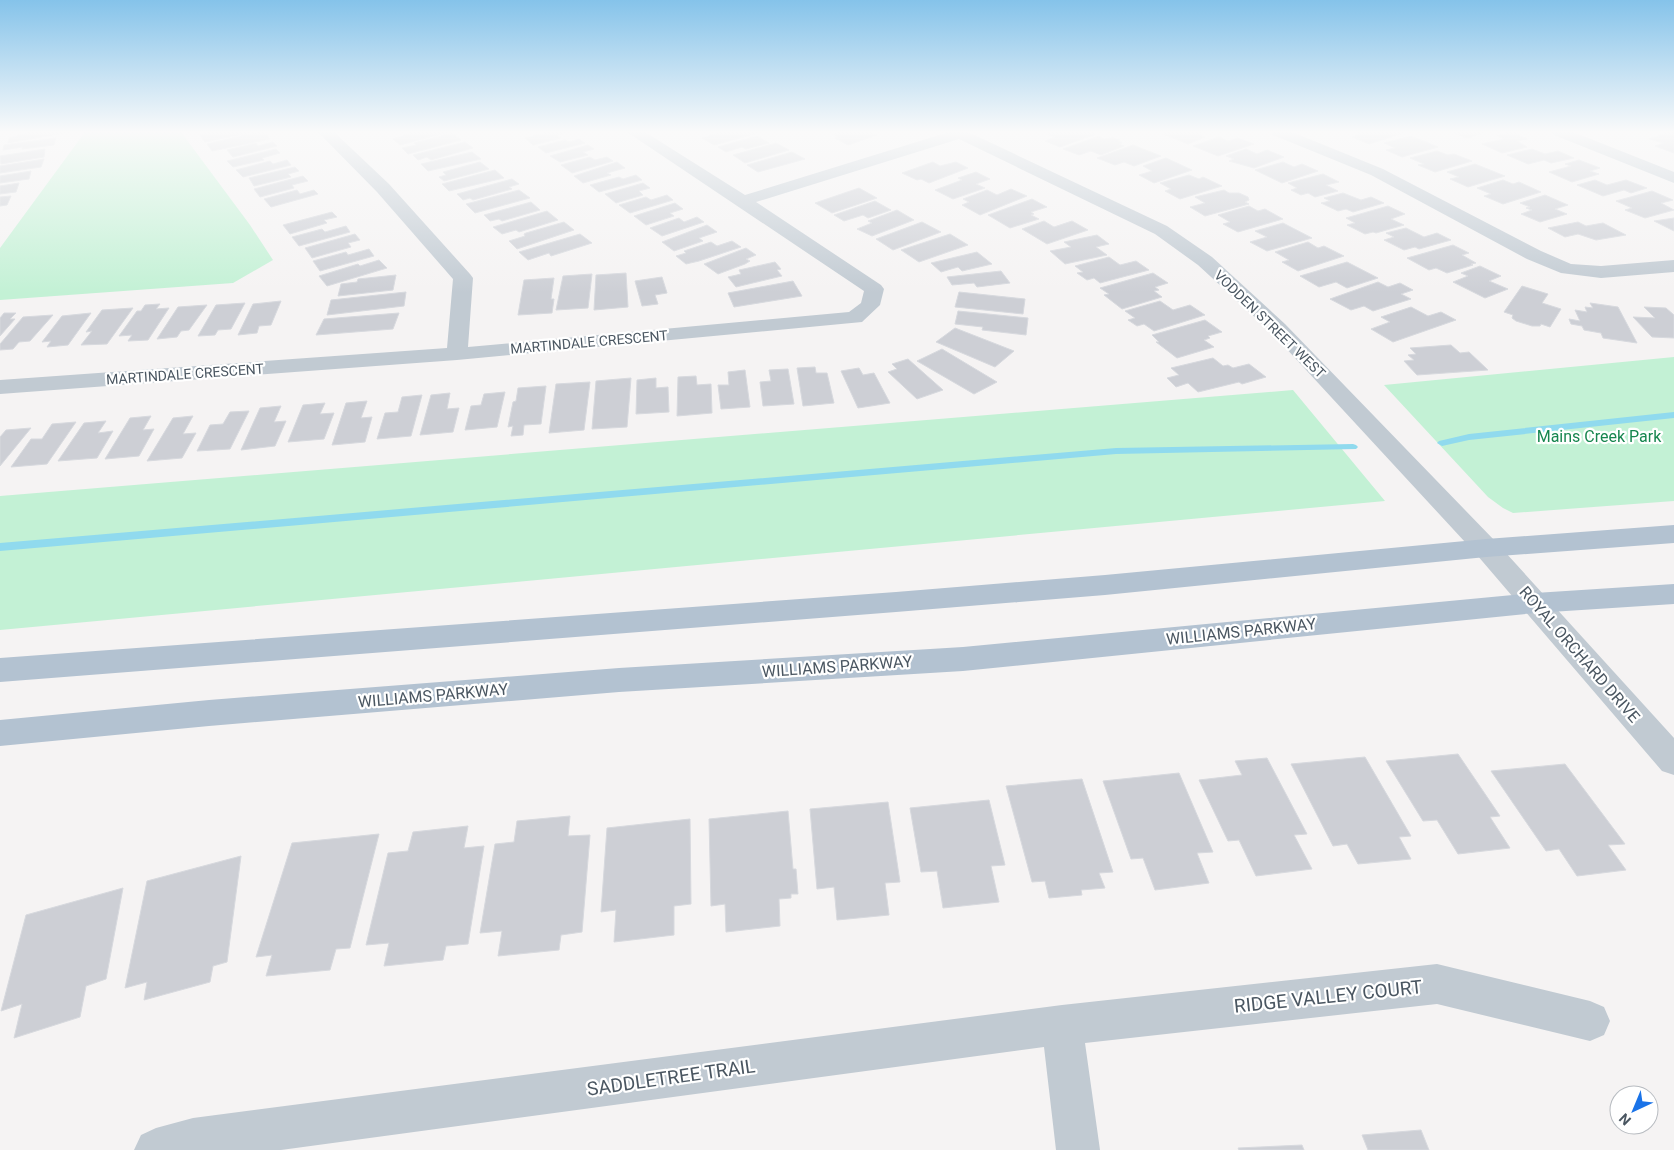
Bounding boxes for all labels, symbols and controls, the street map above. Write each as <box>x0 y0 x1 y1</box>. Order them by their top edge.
street label: VODDEN STREET WEST <box>1211 267 1329 382</box>
street label: MARTINDALE CRESCENT <box>510 327 669 357</box>
street label: MARTINDALE CRESCENT <box>106 360 265 387</box>
park label: Mains Creek Park <box>1537 427 1662 446</box>
street label: ROYAL ORCHARD DRIVE <box>1515 582 1644 726</box>
street label: WILLIAMS PARKWAY <box>1165 614 1317 649</box>
street label: WILLIAMS PARKWAY <box>761 652 913 681</box>
street label: WILLIAMS PARKWAY <box>357 679 509 712</box>
street label: RIDGE VALLEY COURT <box>1233 975 1423 1018</box>
street label: SADDLETREE TRAIL <box>585 1054 757 1101</box>
north arrow <box>1609 1085 1659 1135</box>
text: N <box>1616 1110 1634 1129</box>

